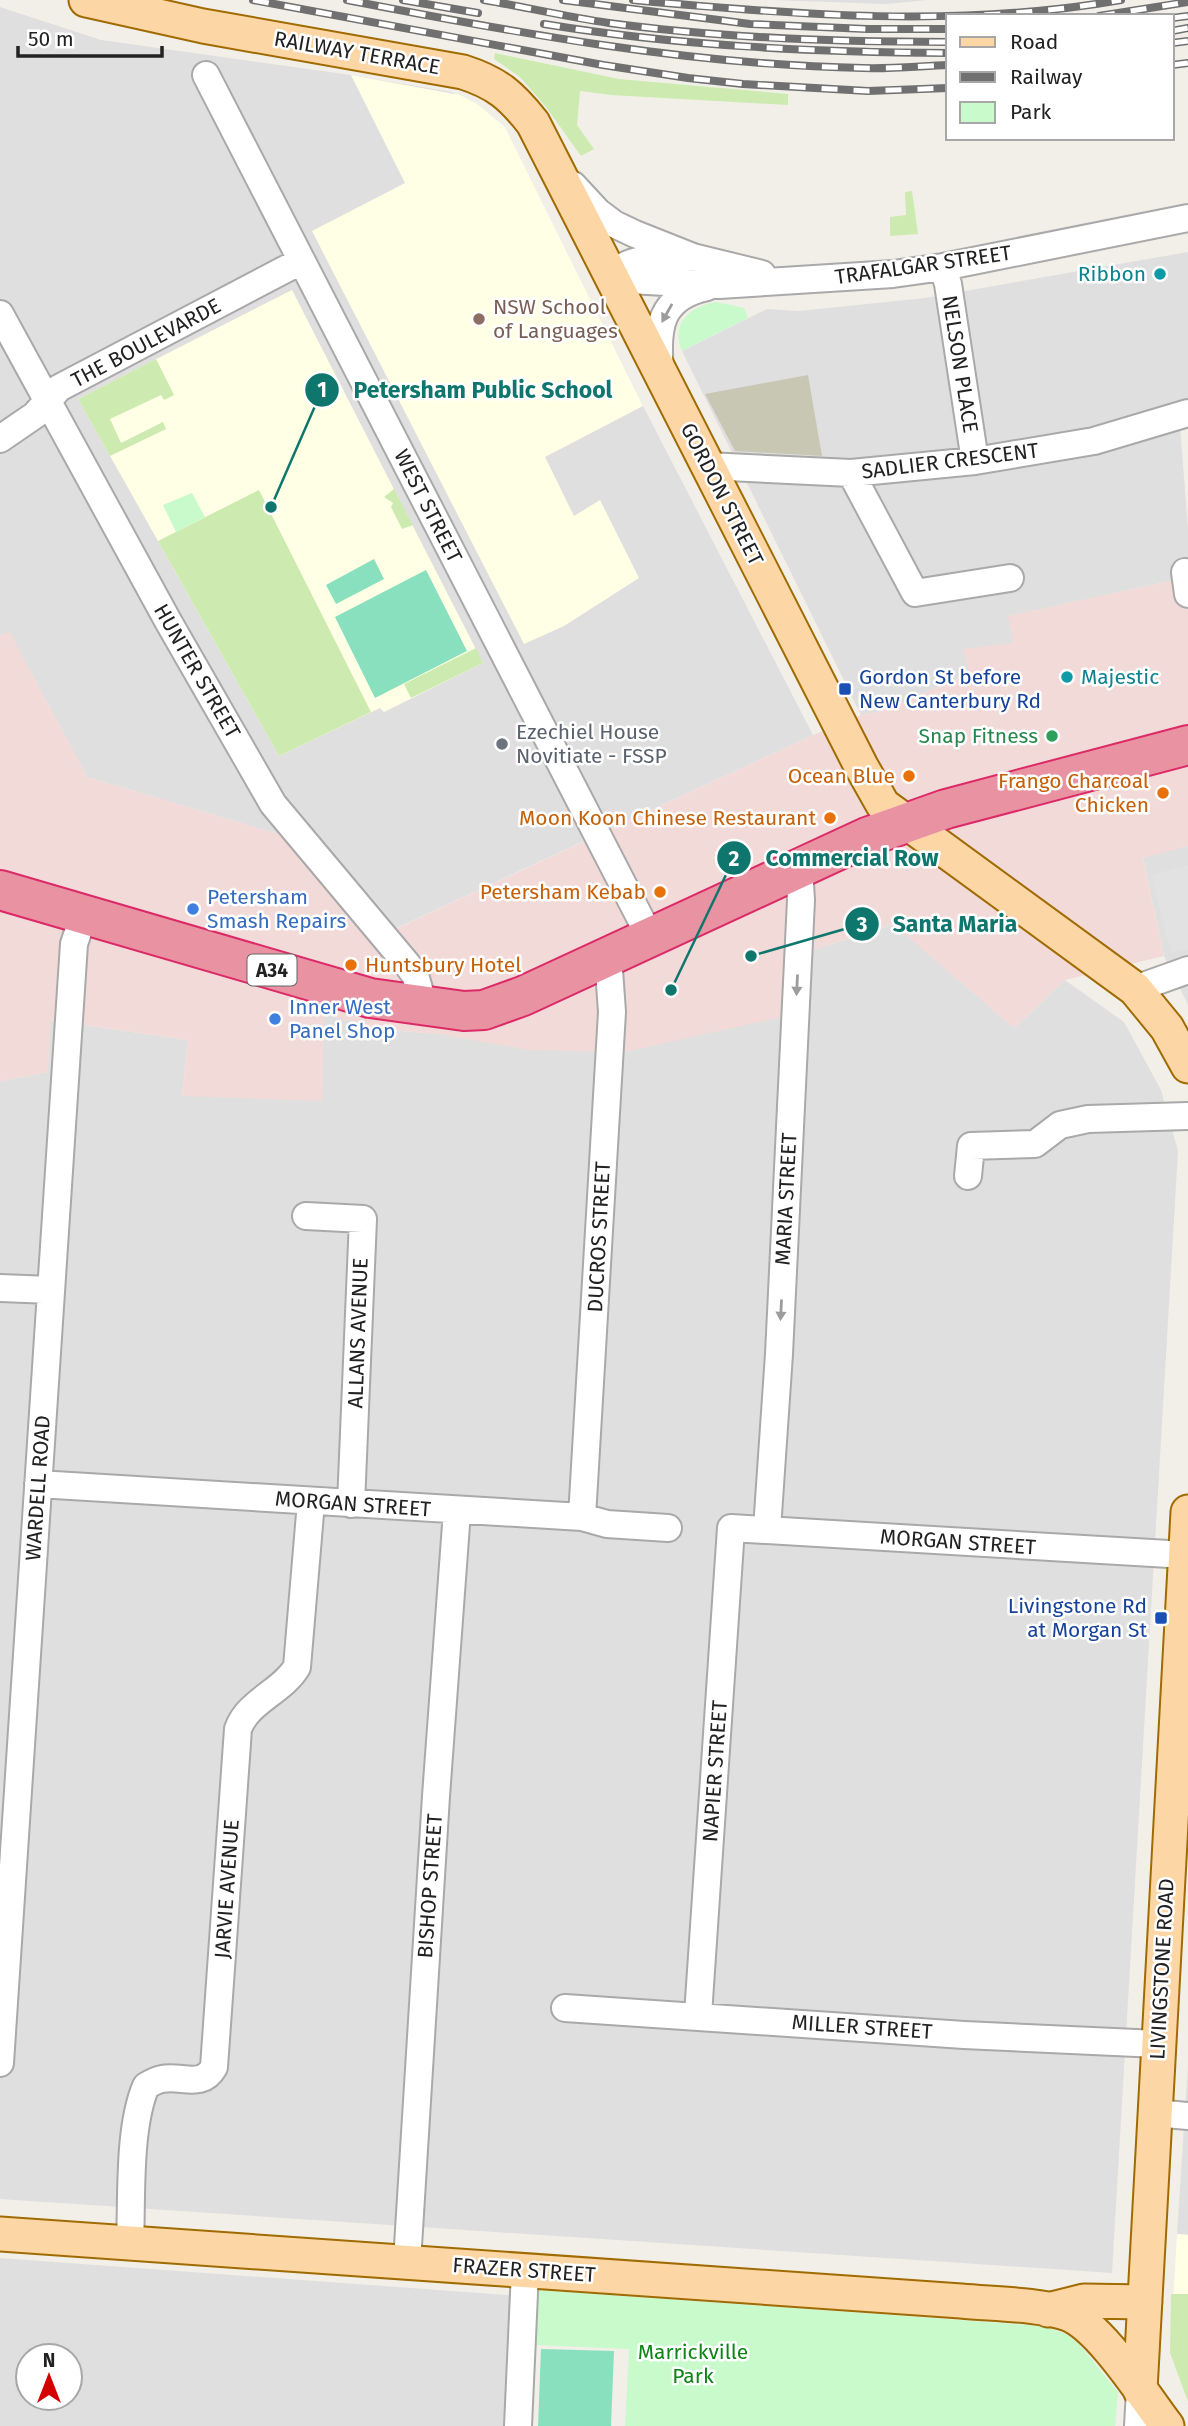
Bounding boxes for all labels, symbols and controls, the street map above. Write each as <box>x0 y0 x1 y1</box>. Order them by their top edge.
scale bar <box>18 14 161 58</box>
legend <box>946 14 1174 140</box>
text: 50 m <box>28 26 74 52</box>
street label: RAILWAY TERRACE <box>272 26 442 80</box>
text: Road <box>1010 29 1058 55</box>
text: Railway <box>1010 64 1083 90</box>
text: Park <box>1010 99 1052 125</box>
street label: TRAFALGAR STREET <box>833 240 1013 290</box>
place label: Ribbon <box>1078 261 1146 287</box>
marker: Ribbon <box>1152 266 1168 282</box>
street label: THE BOULEVARDE <box>67 293 225 393</box>
street label: NELSON PLACE <box>936 293 984 435</box>
place label: NSW School of Languages <box>493 294 618 344</box>
one-way arrow <box>662 303 674 323</box>
marker: NSW School of Languages <box>471 311 487 327</box>
callout: Petersham Public School <box>305 368 627 412</box>
text: Petersham Public School <box>354 376 613 404</box>
text: 1 <box>317 377 327 403</box>
street label: GORDON STREET <box>675 418 769 570</box>
street label: SADLIER CRESCENT <box>860 437 1040 485</box>
street label: WEST STREET <box>388 445 468 567</box>
street label: HUNTER STREET <box>148 599 246 743</box>
place label: Gordon St before New Canterbury Rd <box>859 664 1041 714</box>
place label: Majestic <box>1081 664 1159 690</box>
marker: Majestic <box>1059 669 1075 685</box>
marker: Gordon St before New Canterbury Rd <box>837 681 853 697</box>
place label: Ezechiel House Novitiate - FSSP <box>516 719 667 769</box>
place label: Snap Fitness <box>919 723 1038 749</box>
marker: Snap Fitness <box>1044 728 1060 744</box>
marker: Ezechiel House Novitiate - FSSP <box>494 736 510 752</box>
place label: Ocean Blue <box>788 763 895 789</box>
marker: Ocean Blue <box>901 768 917 784</box>
place label: Frango Charcoal Chicken <box>998 768 1149 818</box>
marker: Frango Charcoal Chicken <box>1155 785 1171 801</box>
place label: Moon Koon Chinese Restaurant <box>519 805 816 831</box>
marker: Moon Koon Chinese Restaurant <box>822 810 838 826</box>
callout: Commercial Row <box>717 836 953 880</box>
text: Commercial Row <box>766 844 939 872</box>
text: 2 <box>729 846 740 872</box>
place label: Petersham Kebab <box>480 879 646 905</box>
place label: Petersham Smash Repairs <box>207 884 347 934</box>
marker: Petersham Kebab <box>652 884 668 900</box>
marker: Petersham Smash Repairs <box>185 901 201 917</box>
callout: Santa Maria <box>844 902 1032 946</box>
text: Santa Maria <box>893 910 1017 938</box>
text: 3 <box>856 912 868 938</box>
place label: Huntsbury Hotel <box>365 952 521 978</box>
road number: A34 <box>247 954 296 986</box>
marker: Huntsbury Hotel <box>343 957 359 973</box>
one-way arrow <box>791 974 802 996</box>
place label: Inner West Panel Shop <box>289 994 395 1044</box>
marker: Inner West Panel Shop <box>267 1011 283 1027</box>
street label: MARIA STREET <box>770 1132 802 1266</box>
street label: DUCROS STREET <box>582 1161 616 1313</box>
street label: ALLANS AVENUE <box>342 1257 374 1409</box>
one-way arrow <box>775 1299 786 1321</box>
street label: WARDELL ROAD <box>20 1414 56 1562</box>
street label: MORGAN STREET <box>274 1486 432 1522</box>
street label: MORGAN STREET <box>879 1524 1037 1560</box>
place label: Livingstone Rd at Morgan St <box>1008 1593 1147 1643</box>
marker: Livingstone Rd at Morgan St <box>1153 1610 1169 1626</box>
street label: NAPIER STREET <box>697 1699 733 1843</box>
street label: BISHOP STREET <box>412 1813 448 1959</box>
street label: JARVIE AVENUE <box>209 1818 245 1960</box>
street label: LIVINGSTONE ROAD <box>1144 1878 1180 2060</box>
street label: MILLER STREET <box>791 2009 933 2045</box>
street label: FRAZER STREET <box>452 2252 597 2288</box>
park label: Marrickville Park <box>638 2339 748 2389</box>
north arrow <box>14 2342 84 2412</box>
text: N <box>43 2349 55 2372</box>

